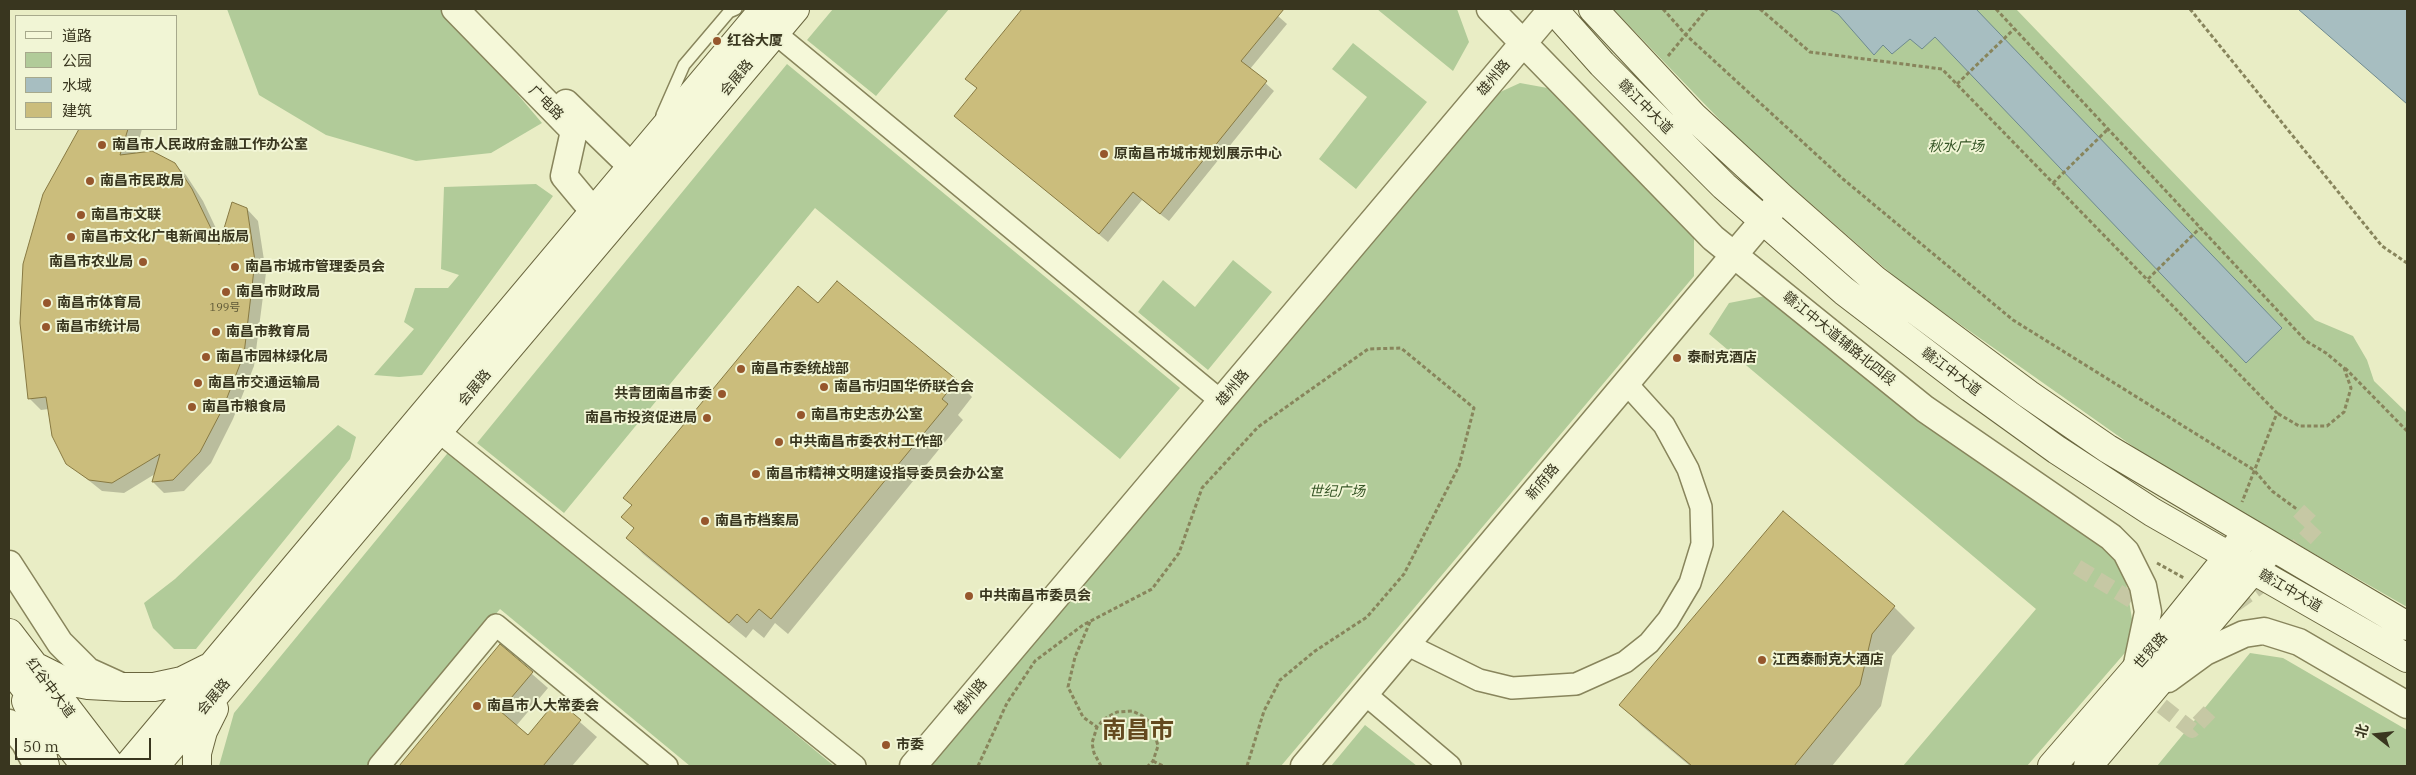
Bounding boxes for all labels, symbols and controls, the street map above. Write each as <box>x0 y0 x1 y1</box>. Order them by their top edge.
legend <box>15 15 178 130</box>
text: 道路 <box>62 26 92 45</box>
place label: 红谷大厦 <box>727 33 783 49</box>
marker: 红谷大厦 <box>711 35 723 47</box>
text: 公园 <box>62 51 92 70</box>
street label: 会展路 <box>717 57 757 99</box>
street label: 雄州路 <box>1474 57 1514 99</box>
text: 水域 <box>62 76 92 95</box>
street label: 赣江中大道 <box>1614 76 1676 138</box>
street label: 广电路 <box>525 82 567 124</box>
text: 建筑 <box>62 101 92 120</box>
place label: 南昌市人民政府金融工作办公室 <box>112 137 308 153</box>
marker: 南昌市人民政府金融工作办公室 <box>96 139 108 151</box>
park label: 秋水广场 <box>1928 139 1984 155</box>
place label: 原南昌市城市规划展示中心 <box>1114 146 1282 162</box>
marker: 原南昌市城市规划展示中心 <box>1098 148 1110 160</box>
place label: 南昌市民政局 <box>100 173 184 189</box>
marker: 南昌市民政局 <box>84 175 96 187</box>
place label: 南昌市文联 <box>91 207 161 223</box>
marker: 南昌市文联 <box>75 209 87 221</box>
place label: 南昌市文化广电新闻出版局 <box>81 229 249 245</box>
marker: 南昌市文化广电新闻出版局 <box>65 231 77 243</box>
place label: 南昌市农业局 <box>49 254 133 270</box>
marker: 南昌市农业局 <box>137 256 149 268</box>
place label: 南昌市城市管理委员会 <box>245 259 385 275</box>
marker: 南昌市城市管理委员会 <box>229 261 241 273</box>
place label: 南昌市财政局 <box>236 284 320 300</box>
marker: 南昌市财政局 <box>220 286 232 298</box>
street label: 赣江中大道辅路北四段 <box>1779 288 1899 390</box>
place label: 南昌市体育局 <box>57 295 141 311</box>
marker: 南昌市体育局 <box>41 297 53 309</box>
house number: 199号 <box>210 301 240 315</box>
place label: 南昌市统计局 <box>56 319 140 335</box>
marker: 南昌市统计局 <box>40 321 52 333</box>
place label: 南昌市教育局 <box>226 324 310 340</box>
marker: 南昌市教育局 <box>210 326 222 338</box>
street label: 赣江中大道 <box>1918 344 1984 400</box>
place label: 南昌市园林绿化局 <box>216 349 328 365</box>
place label: 泰耐克酒店 <box>1687 350 1757 366</box>
marker: 南昌市园林绿化局 <box>200 351 212 363</box>
marker: 泰耐克酒店 <box>1671 352 1683 364</box>
place label: 南昌市委统战部 <box>751 361 849 377</box>
marker: 南昌市委统战部 <box>735 363 747 375</box>
street label: 会展路 <box>455 367 495 409</box>
street label: 雄州路 <box>1213 367 1253 409</box>
place label: 南昌市交通运输局 <box>208 375 320 391</box>
marker: 南昌市交通运输局 <box>192 377 204 389</box>
place label: 南昌市归国华侨联合会 <box>834 379 974 395</box>
marker: 南昌市归国华侨联合会 <box>818 381 830 393</box>
place label: 共青团南昌市委 <box>614 386 712 402</box>
marker: 共青团南昌市委 <box>716 388 728 400</box>
place label: 南昌市粮食局 <box>202 399 286 415</box>
marker: 南昌市粮食局 <box>186 401 198 413</box>
place label: 南昌市史志办公室 <box>811 407 923 423</box>
marker: 南昌市史志办公室 <box>795 409 807 421</box>
place label: 南昌市投资促进局 <box>585 410 697 426</box>
marker: 南昌市投资促进局 <box>701 412 713 424</box>
place label: 中共南昌市委农村工作部 <box>789 434 943 450</box>
marker: 中共南昌市委农村工作部 <box>773 436 785 448</box>
street label: 新府路 <box>1523 461 1563 503</box>
place label: 南昌市精神文明建设指导委员会办公室 <box>766 466 1004 482</box>
marker: 南昌市精神文明建设指导委员会办公室 <box>750 468 762 480</box>
park label: 世纪广场 <box>1309 484 1365 500</box>
place label: 南昌市档案局 <box>715 513 799 529</box>
marker: 南昌市档案局 <box>699 515 711 527</box>
street label: 赣江中大道 <box>2255 566 2325 616</box>
place label: 中共南昌市委员会 <box>979 588 1091 604</box>
marker: 中共南昌市委员会 <box>963 590 975 602</box>
street label: 世贸路 <box>2131 630 2171 672</box>
place label: 江西泰耐克大酒店 <box>1772 652 1884 668</box>
marker: 江西泰耐克大酒店 <box>1756 654 1768 666</box>
street label: 红谷中大道 <box>22 655 78 721</box>
street label: 会展路 <box>194 676 234 718</box>
street label: 雄州路 <box>951 676 991 718</box>
place label: 南昌市人大常委会 <box>487 698 599 714</box>
marker: 南昌市人大常委会 <box>471 700 483 712</box>
north arrow <box>2351 710 2401 760</box>
district label: 南昌市 <box>1102 717 1174 745</box>
text: 北 <box>2351 722 2372 740</box>
scale bar <box>18 728 154 760</box>
text: 50 m <box>23 737 59 756</box>
place label: 市委 <box>896 737 924 753</box>
marker: 市委 <box>880 739 892 751</box>

